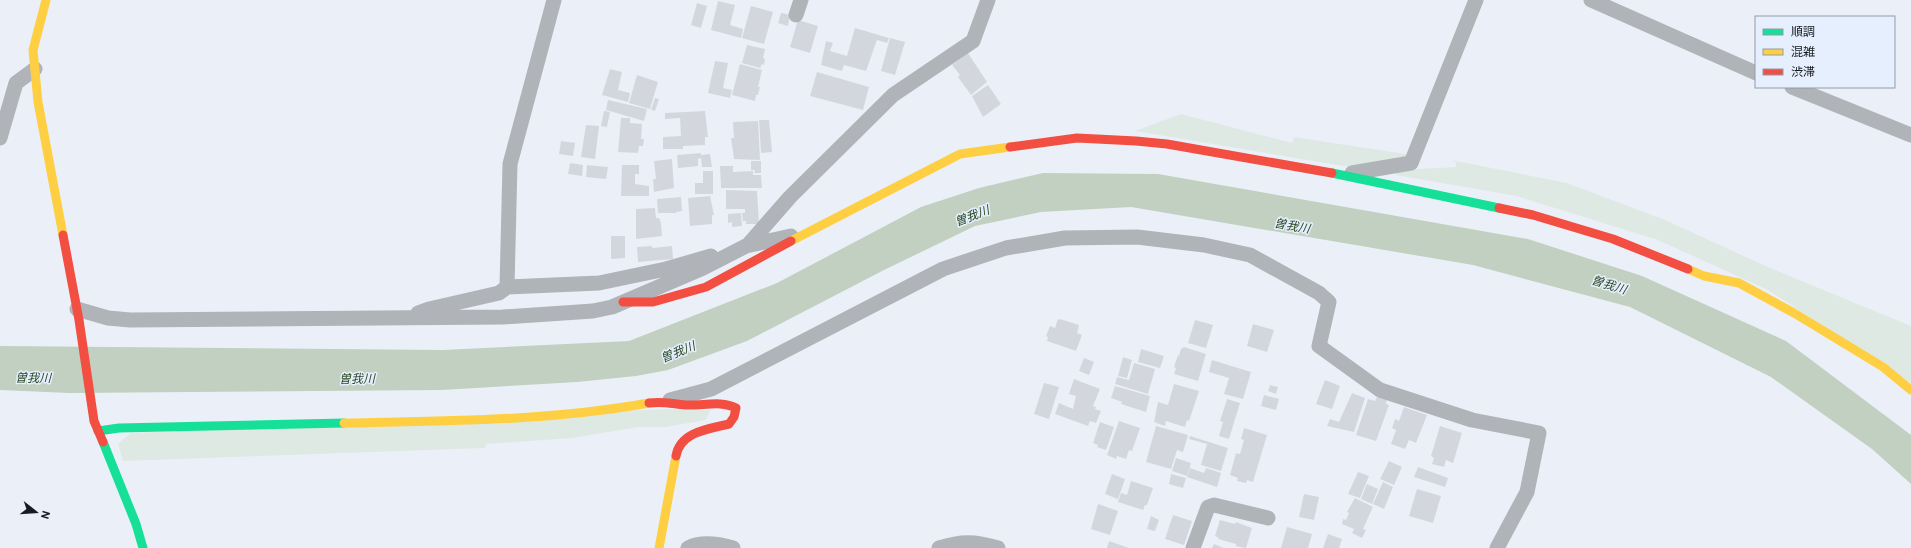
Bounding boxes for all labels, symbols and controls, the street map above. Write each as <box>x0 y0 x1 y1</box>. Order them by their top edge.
legend <box>1755 16 1895 88</box>
text: 順調 <box>1791 25 1815 41</box>
text: 混雑 <box>1791 45 1815 61</box>
text: 渋滞 <box>1791 65 1815 81</box>
water label: 曽我川 <box>953 202 994 231</box>
water label: 曽我川 <box>1273 216 1313 238</box>
water label: 曽我川 <box>1589 273 1630 299</box>
water label: 曽我川 <box>659 338 700 367</box>
water label: 曽我川 <box>15 371 53 387</box>
water label: 曽我川 <box>339 372 377 388</box>
north arrow <box>16 492 56 532</box>
text: N <box>37 509 52 520</box>

